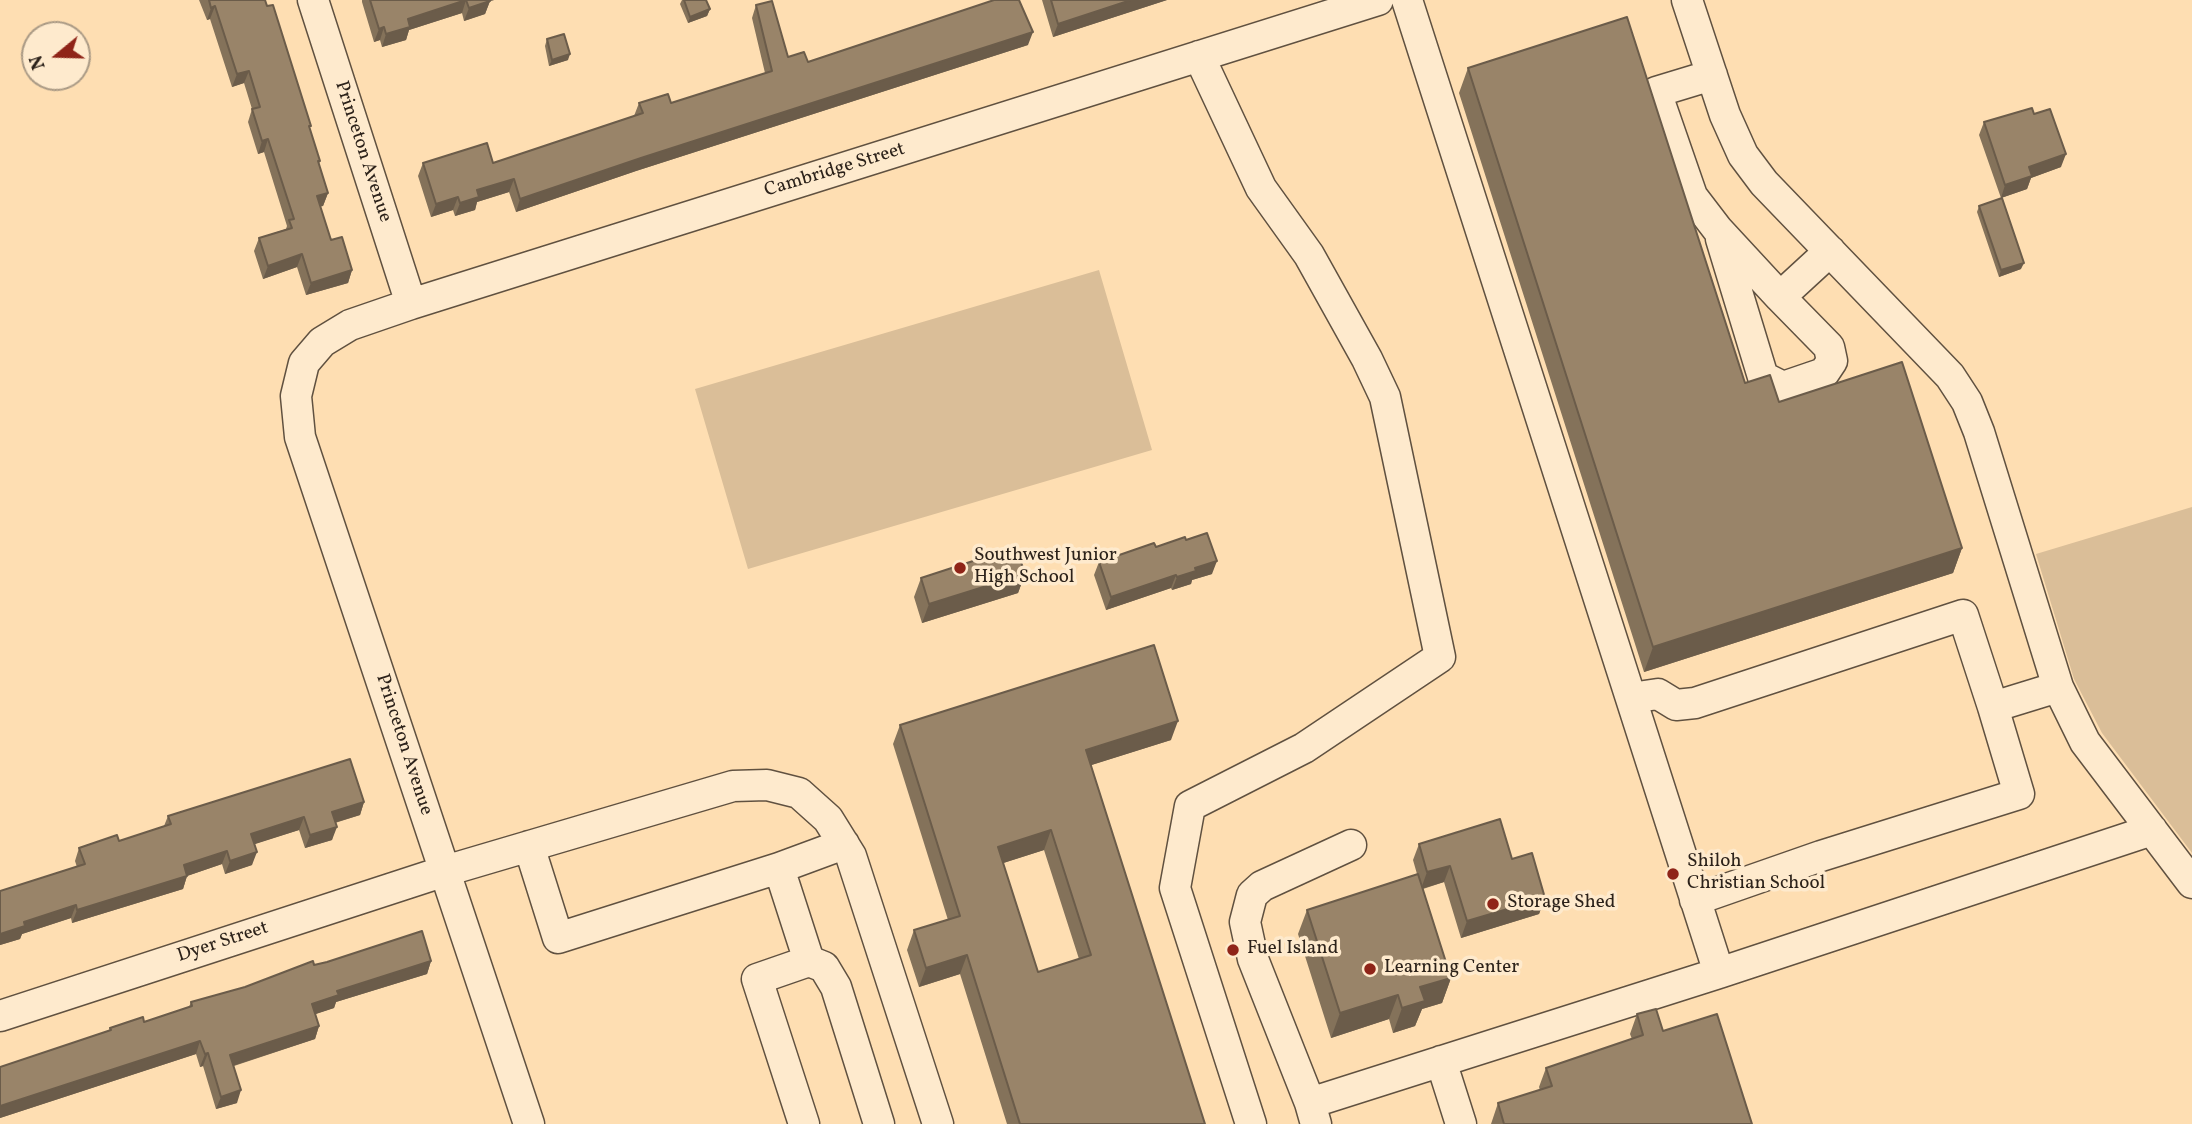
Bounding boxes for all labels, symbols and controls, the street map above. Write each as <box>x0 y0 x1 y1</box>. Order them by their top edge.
north arrow <box>21 21 91 91</box>
text: N <box>24 51 53 73</box>
street label: Princeton Avenue <box>328 78 396 226</box>
street label: Cambridge Street <box>762 139 908 203</box>
place label: Southwest Junior High School <box>974 546 1117 590</box>
marker: Southwest Junior High School <box>952 560 968 576</box>
street label: Princeton Avenue <box>369 671 437 819</box>
place label: Shiloh Christian School <box>1687 852 1825 896</box>
marker: Shiloh Christian School <box>1665 866 1681 882</box>
place label: Storage Shed <box>1507 893 1616 915</box>
marker: Storage Shed <box>1485 896 1501 912</box>
street label: Dyer Street <box>175 918 271 968</box>
place label: Fuel Island <box>1247 939 1338 961</box>
marker: Fuel Island <box>1225 942 1241 958</box>
place label: Learning Center <box>1384 958 1519 980</box>
marker: Learning Center <box>1362 961 1378 977</box>

